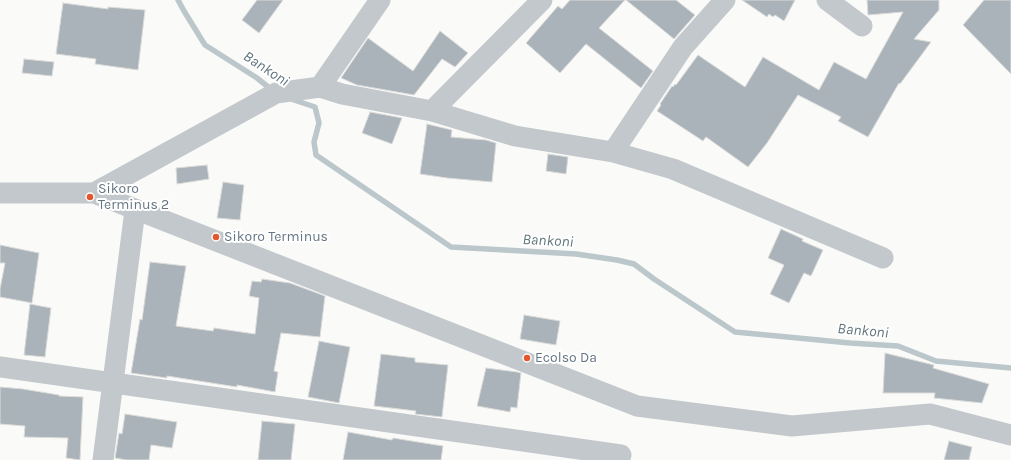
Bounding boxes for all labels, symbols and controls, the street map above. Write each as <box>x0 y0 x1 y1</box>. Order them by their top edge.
water label: Bankoni <box>240 47 292 91</box>
place label: Sikoro Terminus 2 <box>98 181 169 214</box>
marker: Sikoro Terminus 2 <box>85 192 95 202</box>
place label: Sikoro Terminus <box>224 229 328 245</box>
water label: Bankoni <box>522 231 574 251</box>
marker: Sikoro Terminus <box>211 232 221 242</box>
water label: Bankoni <box>837 320 889 342</box>
place label: Ecolso Da <box>535 350 597 366</box>
marker: Ecolso Da <box>522 353 532 363</box>

